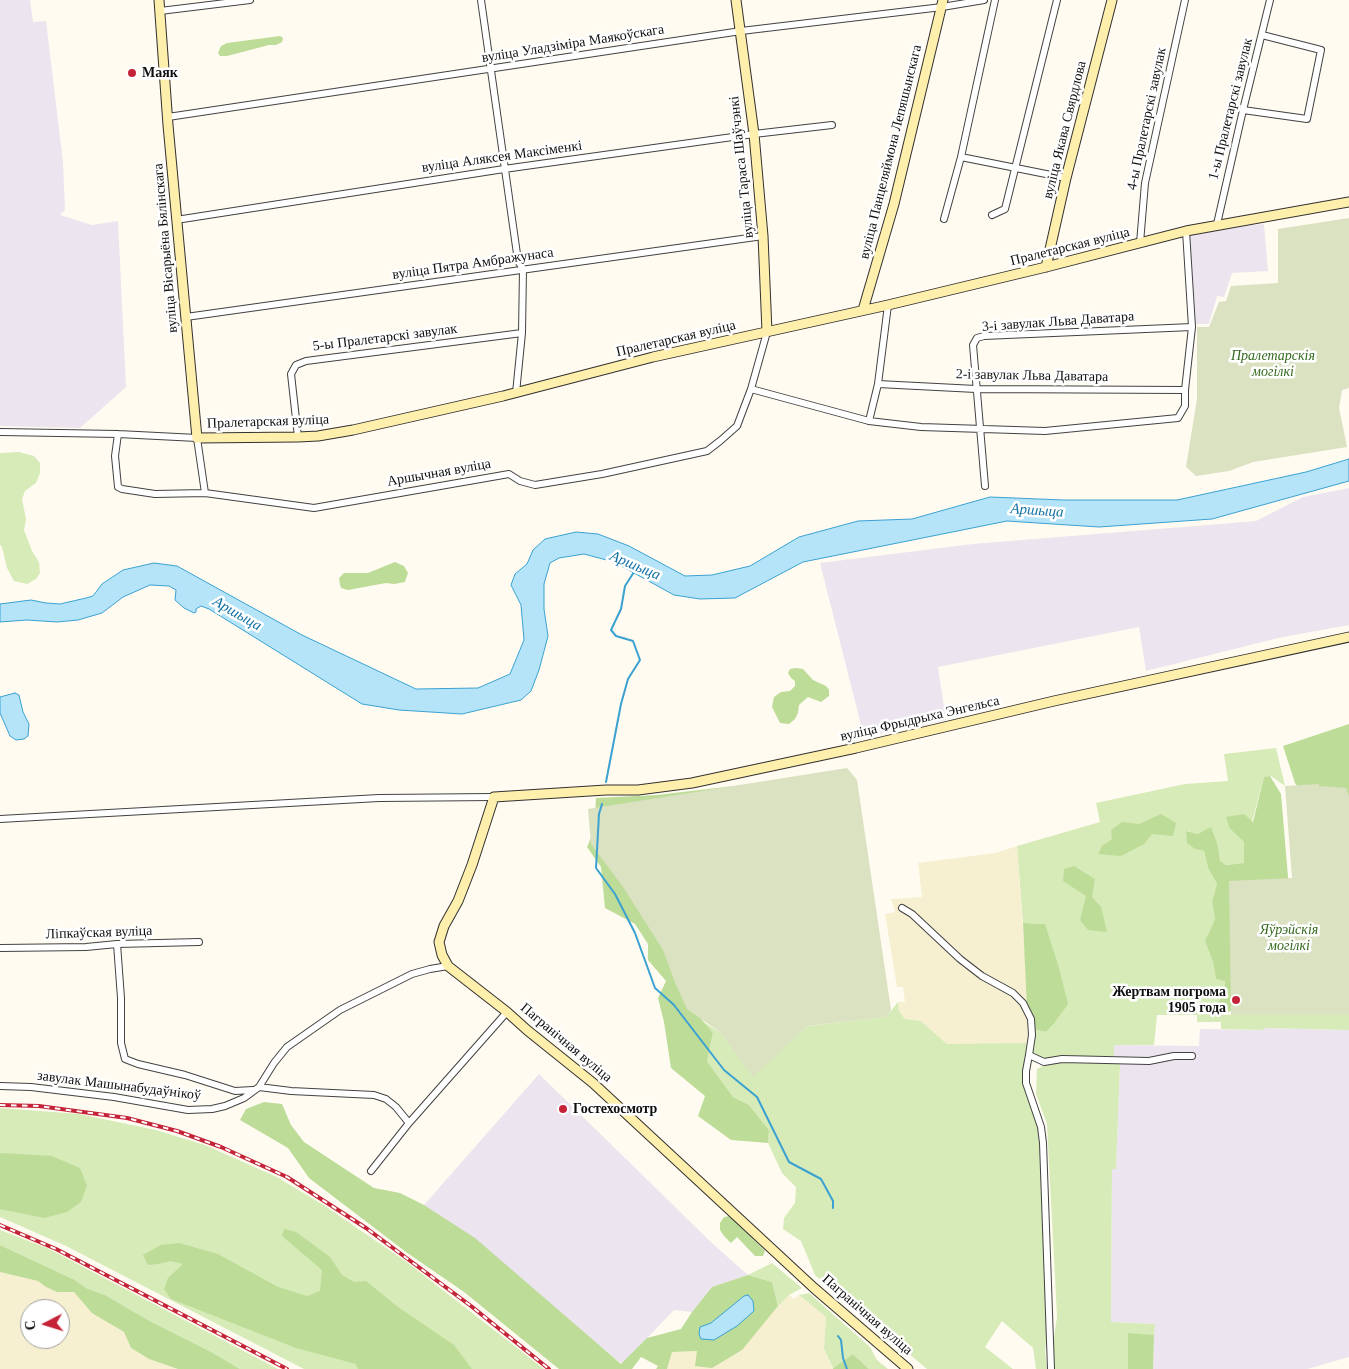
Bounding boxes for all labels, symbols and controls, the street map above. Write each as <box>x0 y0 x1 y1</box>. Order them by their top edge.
street label: вуліца Уладзіміра Маякоўскага <box>481 21 665 67</box>
street label: 1-ы Пралетарскі завулак <box>1205 36 1257 182</box>
street label: вуліца Панцеляймона Лепяшынскага <box>856 43 926 261</box>
street label: 4-ы Пралетарскі завулак <box>1124 46 1170 192</box>
street label: вуліца Якава Свярдлова <box>1040 59 1090 201</box>
place label: Маяк <box>142 65 178 81</box>
marker: Маяк <box>126 67 138 79</box>
street label: вуліца Тараса Шаўчэнкі <box>726 95 758 239</box>
street label: вуліца Аляксея Максіменкі <box>421 137 583 177</box>
street label: вуліца Вісарыёна Бялінскага <box>150 163 182 333</box>
street label: Пралетарская вуліца <box>1009 224 1131 270</box>
street label: вуліца Пятра Амбражунаса <box>391 244 555 284</box>
street label: 3-і завулак Льва Даватара <box>981 308 1135 336</box>
street label: Пралетарская вуліца <box>615 317 737 361</box>
street label: 5-ы Пралетарскі завулак <box>312 321 458 355</box>
park label: Пралетарскія могілкі <box>1231 348 1315 381</box>
street label: 2-і завулак Льва Даватара <box>956 366 1108 386</box>
street label: Пралетарская вуліца <box>207 411 329 433</box>
street label: Аршычная вуліца <box>386 456 492 490</box>
water label: Аршыца <box>1010 500 1064 522</box>
water label: Аршыца <box>607 547 663 585</box>
water label: Аршыца <box>209 593 265 635</box>
street label: вуліца Фрыдрыха Энгельса <box>839 693 1001 745</box>
park label: Яўрэйскія могілкі <box>1260 922 1318 954</box>
street label: Ліпкаўская вуліца <box>45 923 153 943</box>
place label: Жертвам погрома 1905 года <box>1112 984 1226 1016</box>
marker: Жертвам погрома 1905 года <box>1230 994 1242 1006</box>
street label: Пагранічная вуліца <box>517 1000 615 1086</box>
street label: завулак Машынабудаўнікоў <box>36 1068 202 1104</box>
place label: Гостехосмотр <box>573 1101 657 1117</box>
marker: Гостехосмотр <box>557 1103 569 1115</box>
street label: Пагранічная вуліца <box>818 1271 916 1359</box>
north arrow <box>20 1299 70 1349</box>
text: С <box>23 1320 38 1331</box>

